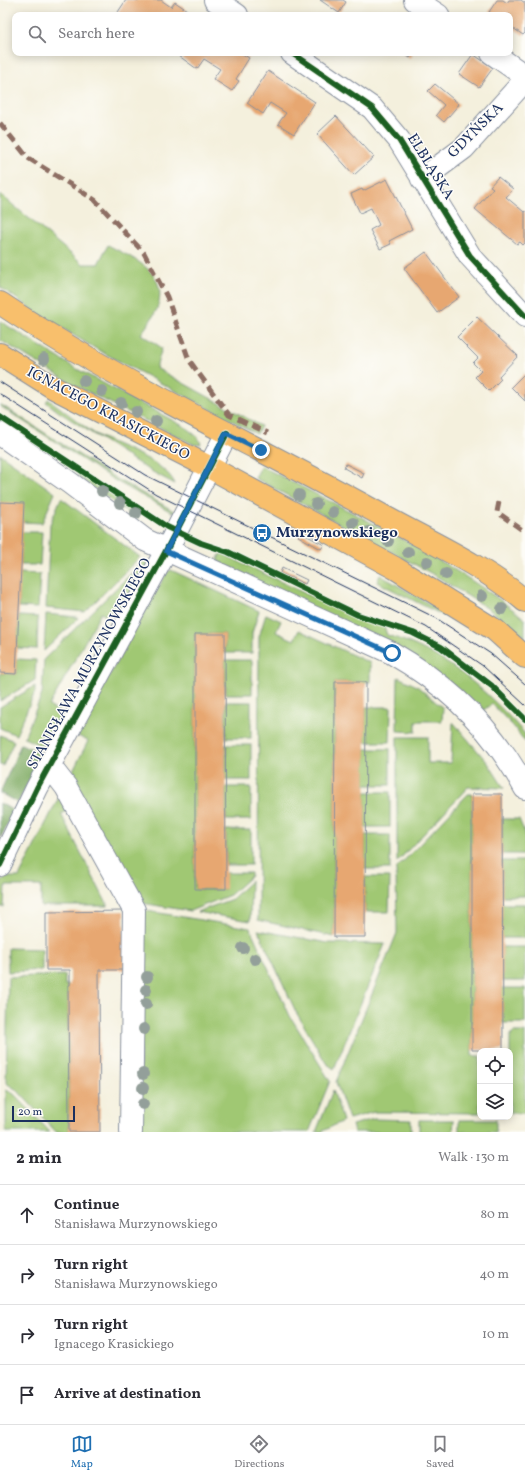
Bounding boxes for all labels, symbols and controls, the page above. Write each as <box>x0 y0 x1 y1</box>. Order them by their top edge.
search box <box>12 12 513 56</box>
icon: search <box>26 23 48 45</box>
text: Search here <box>58 24 135 45</box>
street label: GDYŃSKA <box>443 98 509 164</box>
street label: ELBLĄSKA <box>401 130 459 205</box>
street label: IGNACEGO KRASICKIEGO <box>23 362 193 466</box>
route end <box>252 441 270 459</box>
bus stop icon: Murzynowskiego <box>251 522 273 544</box>
place label: Murzynowskiego <box>276 523 398 544</box>
street label: STANISŁAWA MURZYNOWSKIEGO <box>23 554 157 774</box>
route start <box>383 644 401 662</box>
map controls <box>477 1048 513 1120</box>
button: locate <box>477 1048 513 1084</box>
button: layers <box>477 1084 513 1120</box>
scale bar <box>12 1104 75 1123</box>
text: 20 m <box>18 1105 42 1120</box>
text: 2 min <box>16 1147 62 1170</box>
text: Walk · 130 m <box>438 1149 509 1167</box>
text: Continue <box>54 1195 119 1216</box>
icon: ahead <box>16 1204 38 1226</box>
text: 80 m <box>480 1206 509 1224</box>
text: Stanisława Murzynowskiego <box>54 1216 218 1234</box>
text: Turn right <box>54 1255 128 1276</box>
icon: right <box>16 1264 38 1286</box>
text: 40 m <box>480 1266 509 1284</box>
text: Stanisława Murzynowskiego <box>54 1276 218 1294</box>
text: Turn right <box>54 1315 128 1336</box>
icon: right <box>16 1324 38 1346</box>
text: 10 m <box>482 1326 509 1344</box>
text: Ignacego Krasickiego <box>54 1336 174 1354</box>
icon: arrive <box>16 1384 38 1406</box>
text: Arrive at destination <box>54 1384 201 1405</box>
tab: Map <box>71 1433 93 1472</box>
tab: Directions <box>234 1433 285 1472</box>
tab: Saved <box>426 1433 454 1472</box>

